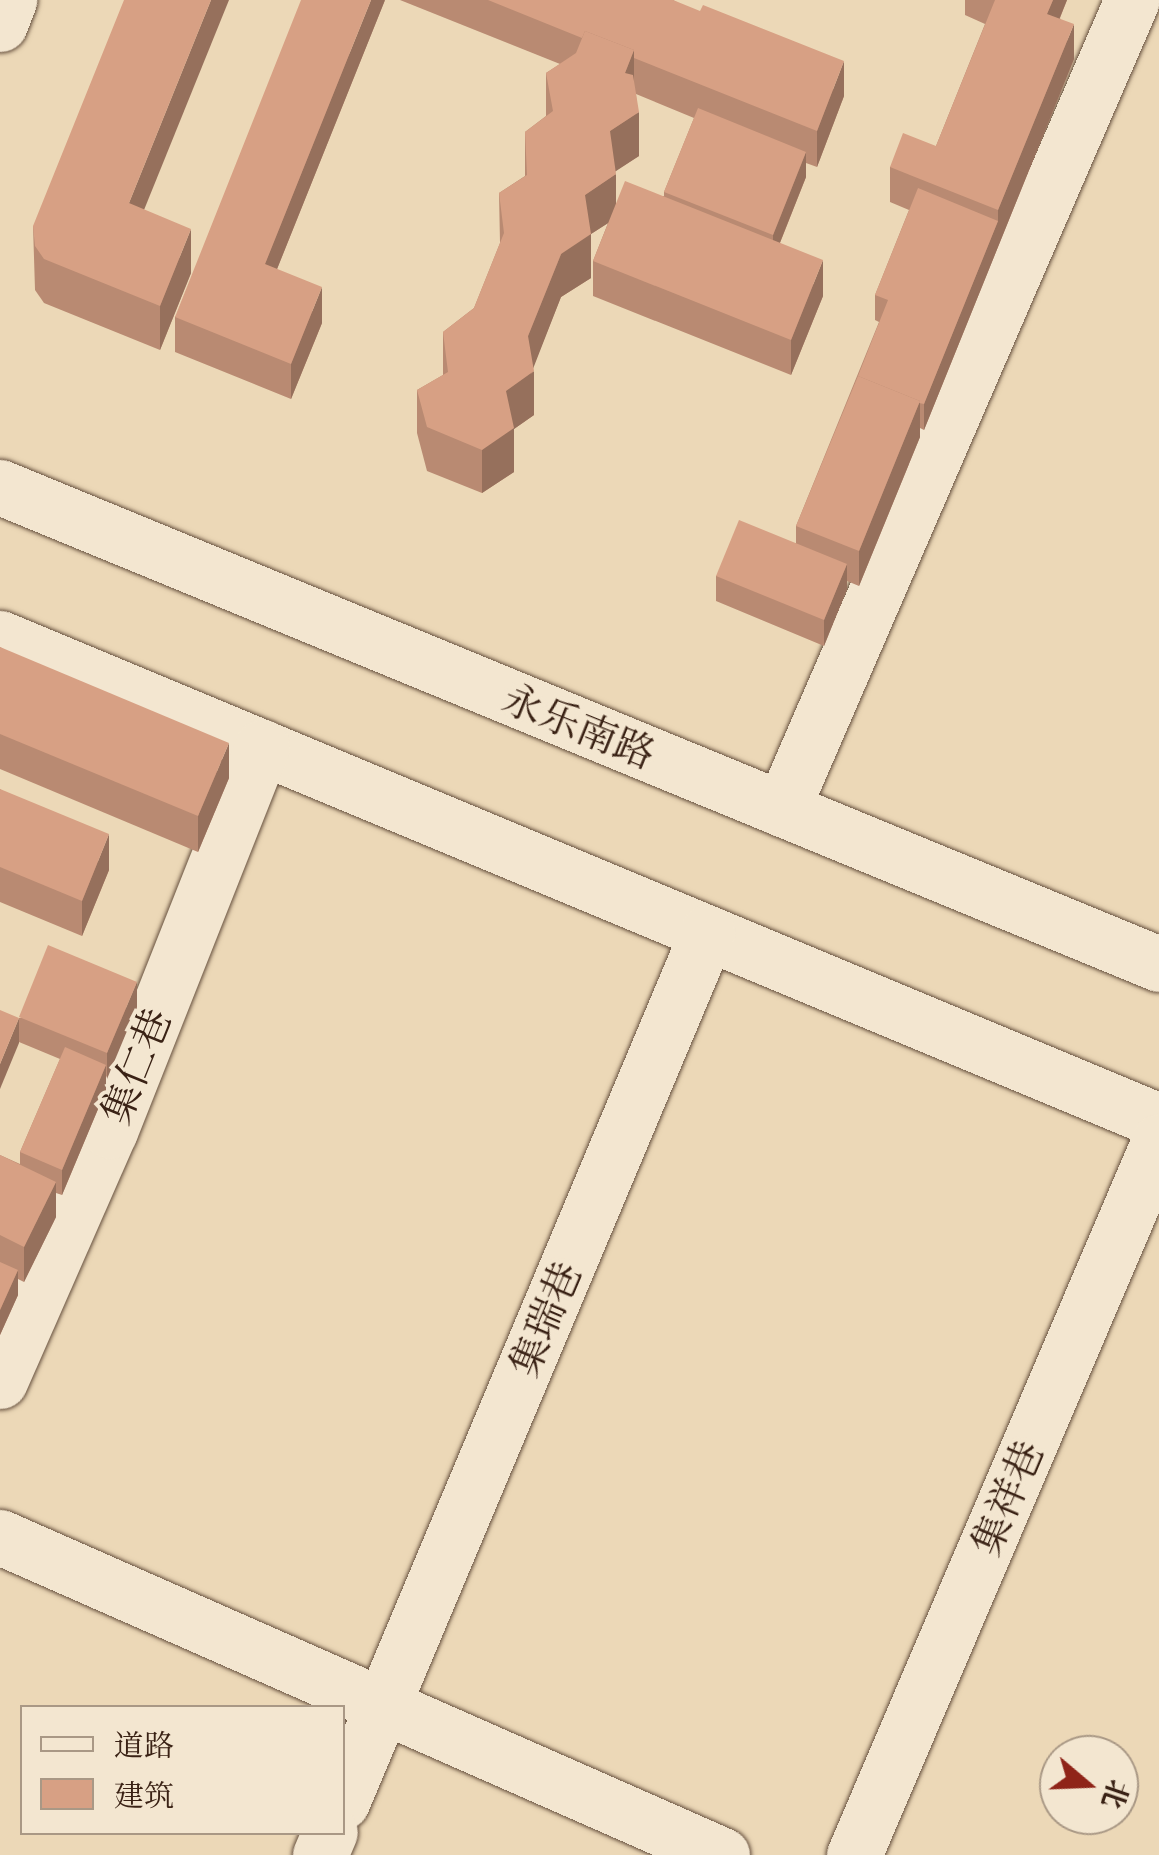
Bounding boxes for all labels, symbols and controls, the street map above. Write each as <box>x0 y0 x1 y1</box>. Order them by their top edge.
street label: 永乐南路 <box>496 674 662 778</box>
street label: 集仁巷 <box>91 1001 181 1131</box>
street label: 集瑞巷 <box>499 1254 591 1384</box>
street label: 集祥巷 <box>961 1433 1053 1563</box>
legend <box>20 1705 345 1835</box>
text: 道路 <box>114 1723 174 1767</box>
north arrow <box>1039 1735 1139 1835</box>
text: 建筑 <box>114 1773 174 1817</box>
text: 北 <box>1092 1774 1140 1814</box>

